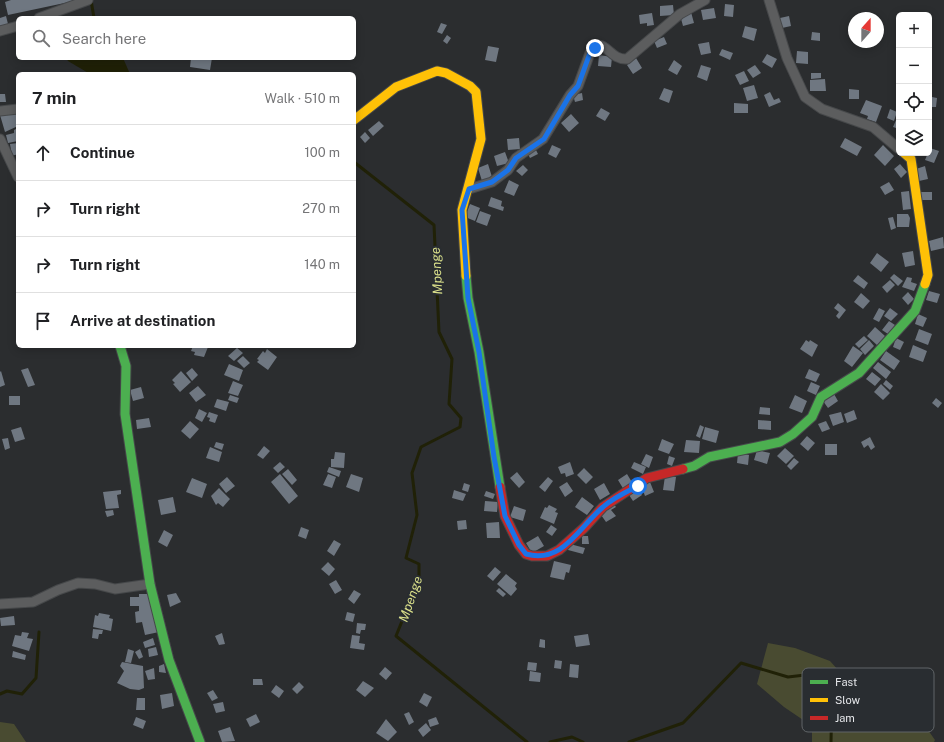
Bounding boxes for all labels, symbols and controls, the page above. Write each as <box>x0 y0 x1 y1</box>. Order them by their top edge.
north arrow <box>848 12 884 48</box>
map controls <box>896 12 932 156</box>
button: + <box>896 12 932 48</box>
search box <box>16 16 356 60</box>
icon: search <box>30 27 52 49</box>
text: Search here <box>62 30 146 47</box>
route end <box>586 39 604 57</box>
button: − <box>896 48 932 84</box>
button: locate <box>896 84 932 120</box>
text: 7 min <box>32 88 76 108</box>
text: Walk · 510 m <box>265 91 340 106</box>
button: layers <box>896 120 932 156</box>
icon: ahead <box>32 142 54 164</box>
text: Continue <box>70 144 135 161</box>
text: 100 m <box>304 145 340 160</box>
icon: right <box>32 198 54 220</box>
text: Turn right <box>70 200 140 217</box>
text: 270 m <box>302 201 340 216</box>
water label: Mpenge <box>428 247 445 295</box>
icon: right <box>32 254 54 276</box>
text: Turn right <box>70 256 140 273</box>
text: 140 m <box>304 257 340 272</box>
icon: arrive <box>32 310 54 332</box>
text: Arrive at destination <box>70 312 215 329</box>
route start <box>629 477 647 495</box>
water label: Mpenge <box>396 574 425 624</box>
legend <box>802 668 934 732</box>
text: Fast <box>835 676 857 688</box>
text: Slow <box>835 694 861 706</box>
text: Jam <box>835 712 855 724</box>

